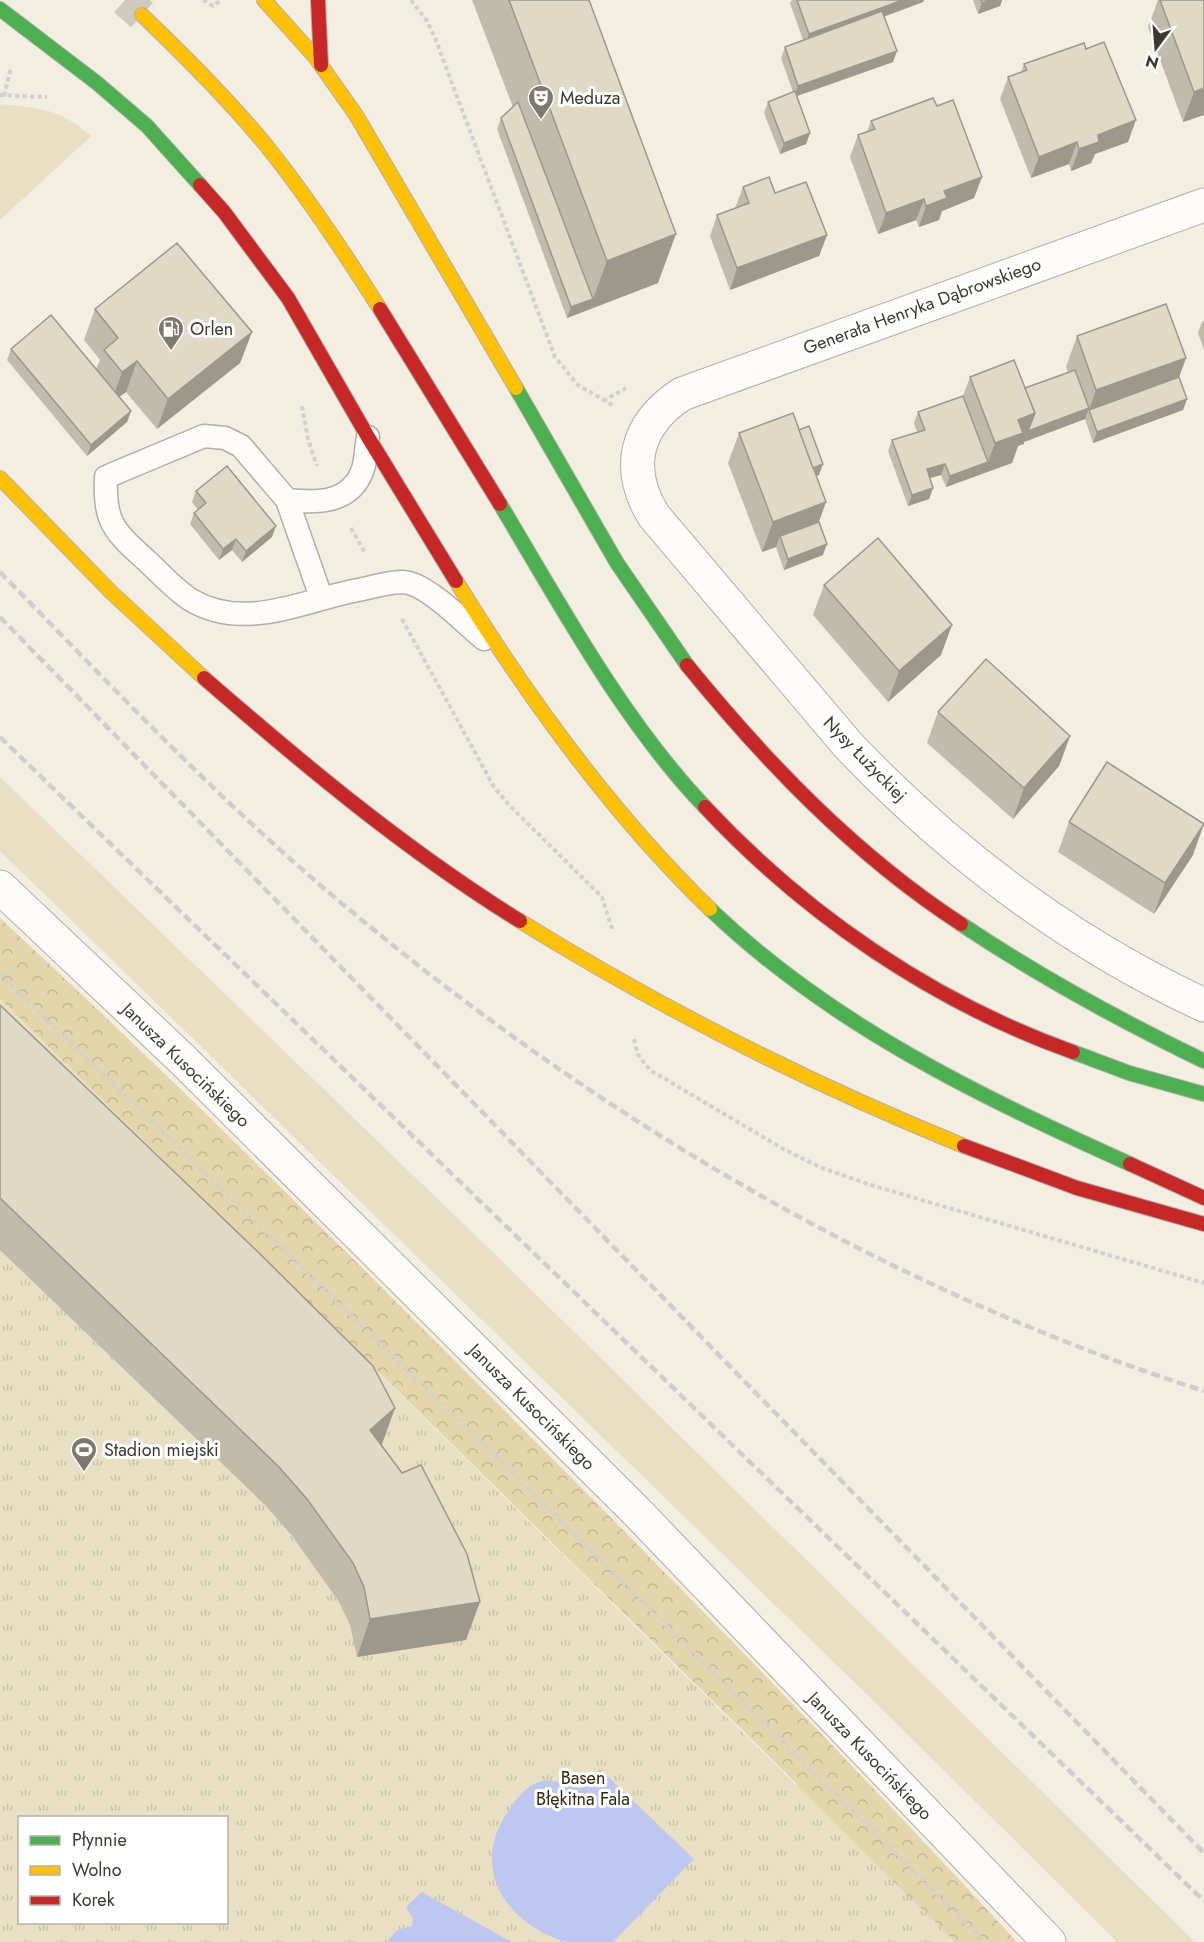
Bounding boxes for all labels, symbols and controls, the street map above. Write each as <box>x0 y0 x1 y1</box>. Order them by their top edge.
north arrow <box>1126 18 1186 78</box>
text: N <box>1143 49 1161 75</box>
theatre icon: Meduza <box>526 83 556 121</box>
place label: Meduza <box>560 85 621 111</box>
street label: Generała Henryka Dąbrowskiego <box>799 251 1045 361</box>
fuel station icon: Orlen <box>156 314 186 352</box>
place label: Orlen <box>190 316 233 342</box>
street label: Nysy Łużyckiej <box>817 710 913 808</box>
street label: Janusza Kusocińskiego <box>115 995 256 1133</box>
street label: Janusza Kusocińskiego <box>461 1336 601 1476</box>
sports icon: Stadion miejski <box>69 1435 99 1473</box>
place label: Stadion miejski <box>104 1437 219 1463</box>
street label: Janusza Kusocińskiego <box>800 1685 938 1826</box>
park label: Basen Błękitna Fala <box>536 1765 630 1812</box>
legend <box>18 1816 228 1924</box>
text: Płynnie <box>72 1827 127 1853</box>
text: Wolno <box>72 1857 122 1883</box>
text: Korek <box>72 1887 115 1913</box>

